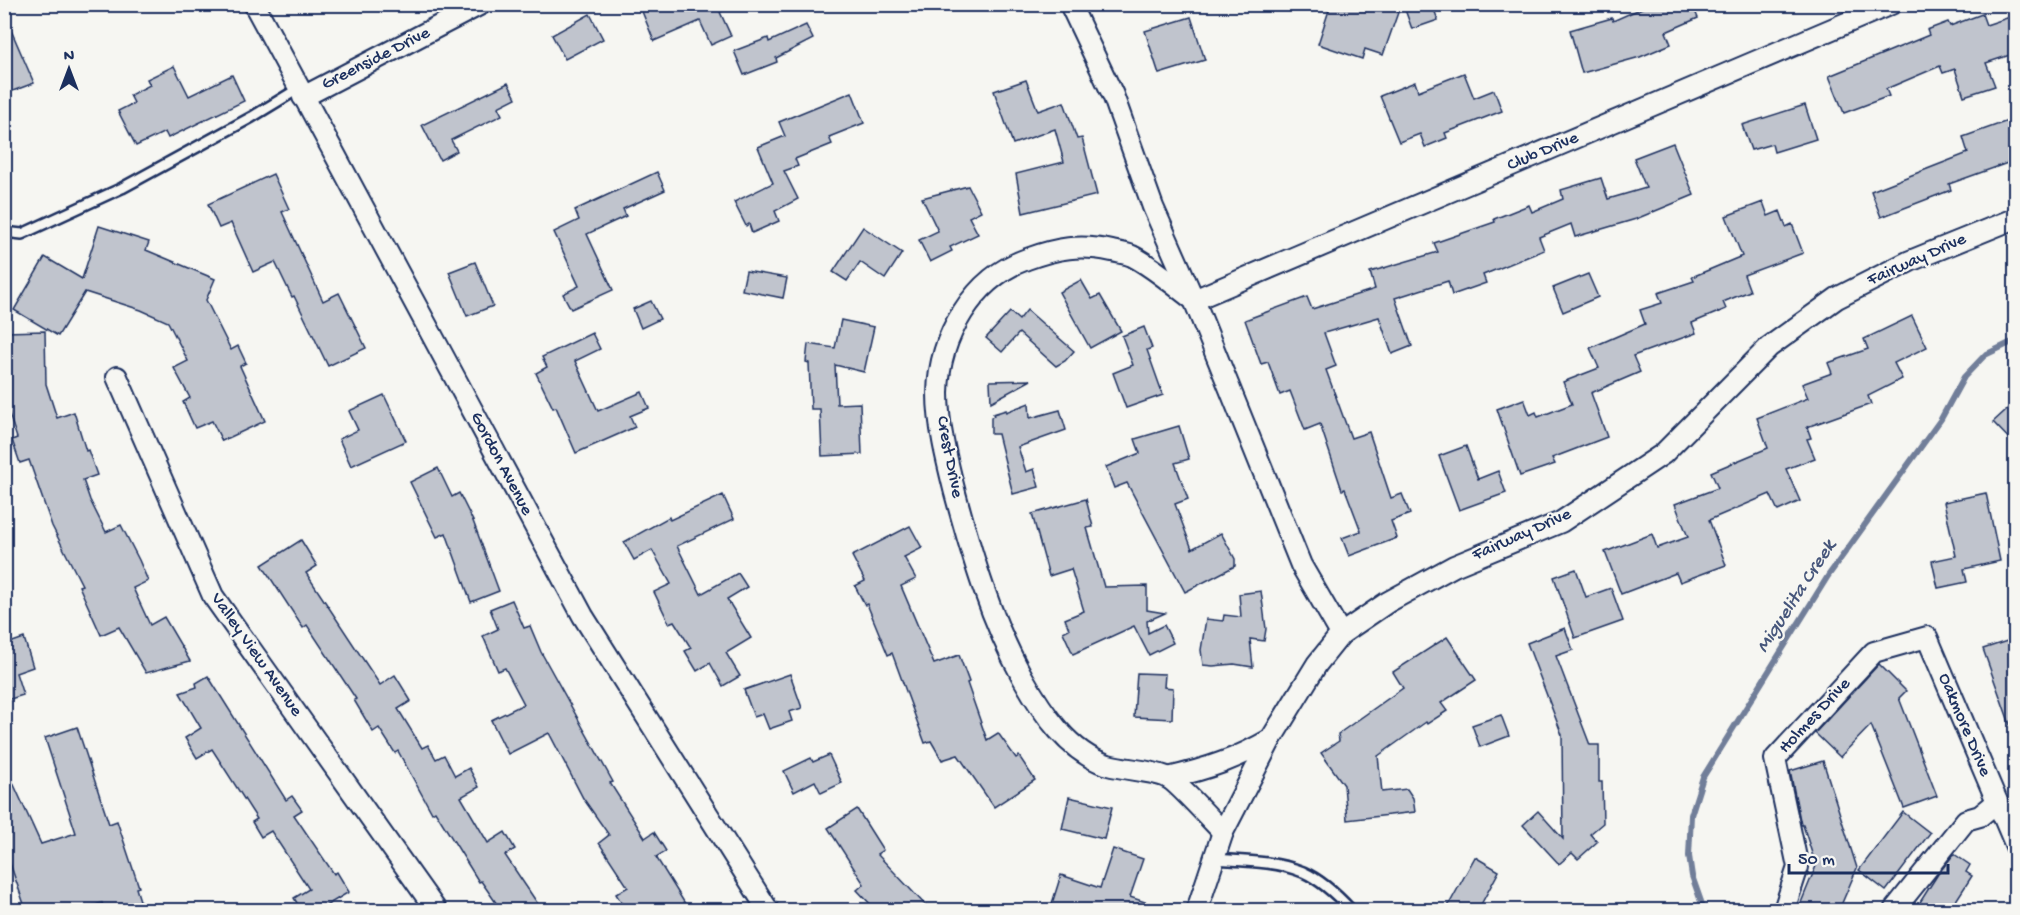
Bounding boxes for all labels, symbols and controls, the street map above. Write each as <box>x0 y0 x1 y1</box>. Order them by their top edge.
street label: Greenside Drive <box>318 22 434 95</box>
north arrow <box>39 39 99 99</box>
text: N <box>64 48 75 67</box>
street label: Club Drive <box>1504 127 1582 176</box>
street label: Fairway Drive <box>1863 229 1970 292</box>
street label: Gordon Avenue <box>465 409 537 520</box>
street label: Crest Drive <box>931 414 967 500</box>
street label: Fairway Drive <box>1468 504 1575 567</box>
water label: Miguelita Creek <box>1752 535 1843 658</box>
street label: Valley View Avenue <box>205 588 307 721</box>
street label: Oakmore Drive <box>1933 670 1995 780</box>
street label: Holmes Drive <box>1775 673 1856 758</box>
scale bar <box>1789 837 1948 875</box>
text: 50 m <box>1798 850 1835 871</box>

